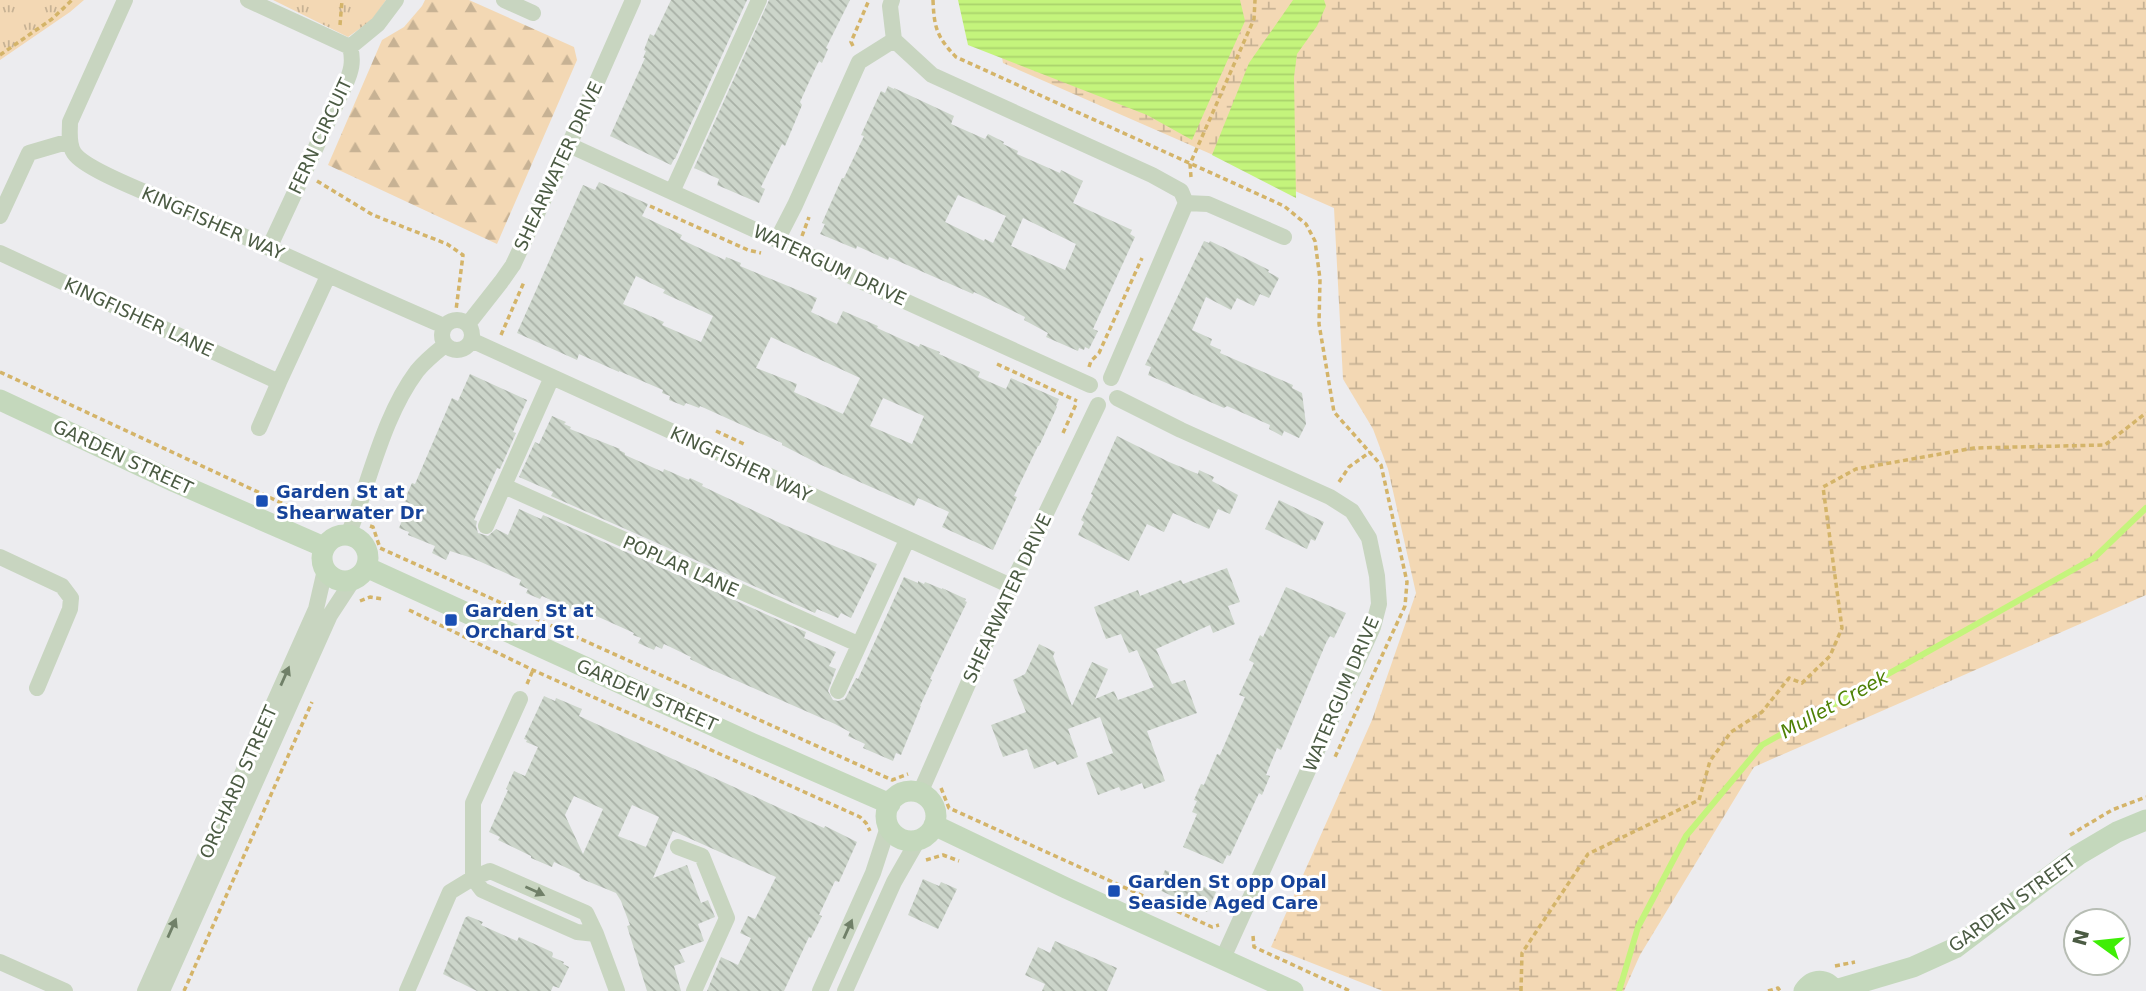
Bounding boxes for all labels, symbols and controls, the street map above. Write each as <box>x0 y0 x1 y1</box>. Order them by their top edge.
street label: FERN CIRCUIT <box>284 74 356 197</box>
street label: SHEARWATER DRIVE <box>510 78 606 254</box>
street label: KINGFISHER WAY <box>139 182 288 264</box>
street label: WATERGUM DRIVE <box>750 220 910 310</box>
street label: KINGFISHER LANE <box>61 273 217 361</box>
street label: GARDEN STREET <box>50 415 197 499</box>
street label: KINGFISHER WAY <box>667 422 816 506</box>
place label: Garden St at Shearwater Dr <box>276 481 424 523</box>
marker: Garden St at Shearwater Dr <box>254 493 270 509</box>
street label: SHEARWATER DRIVE <box>959 510 1055 686</box>
street label: POPLAR LANE <box>620 531 742 601</box>
place label: Garden St at Orchard St <box>465 600 594 642</box>
marker: Garden St at Orchard St <box>443 612 459 628</box>
street label: WATERGUM DRIVE <box>1299 613 1383 775</box>
street label: GARDEN STREET <box>573 655 722 736</box>
water label: Mullet Creek <box>1776 665 1893 743</box>
one-way arrow <box>279 666 291 686</box>
street label: ORCHARD STREET <box>195 701 282 862</box>
street label: GARDEN STREET <box>1944 850 2080 956</box>
place label: Garden St opp Opal Seaside Aged Care <box>1128 871 1327 913</box>
marker: Garden St opp Opal Seaside Aged Care <box>1106 883 1122 899</box>
one-way arrow <box>525 886 546 897</box>
north arrow <box>2062 907 2132 977</box>
one-way arrow <box>167 918 178 939</box>
one-way arrow <box>842 919 854 939</box>

